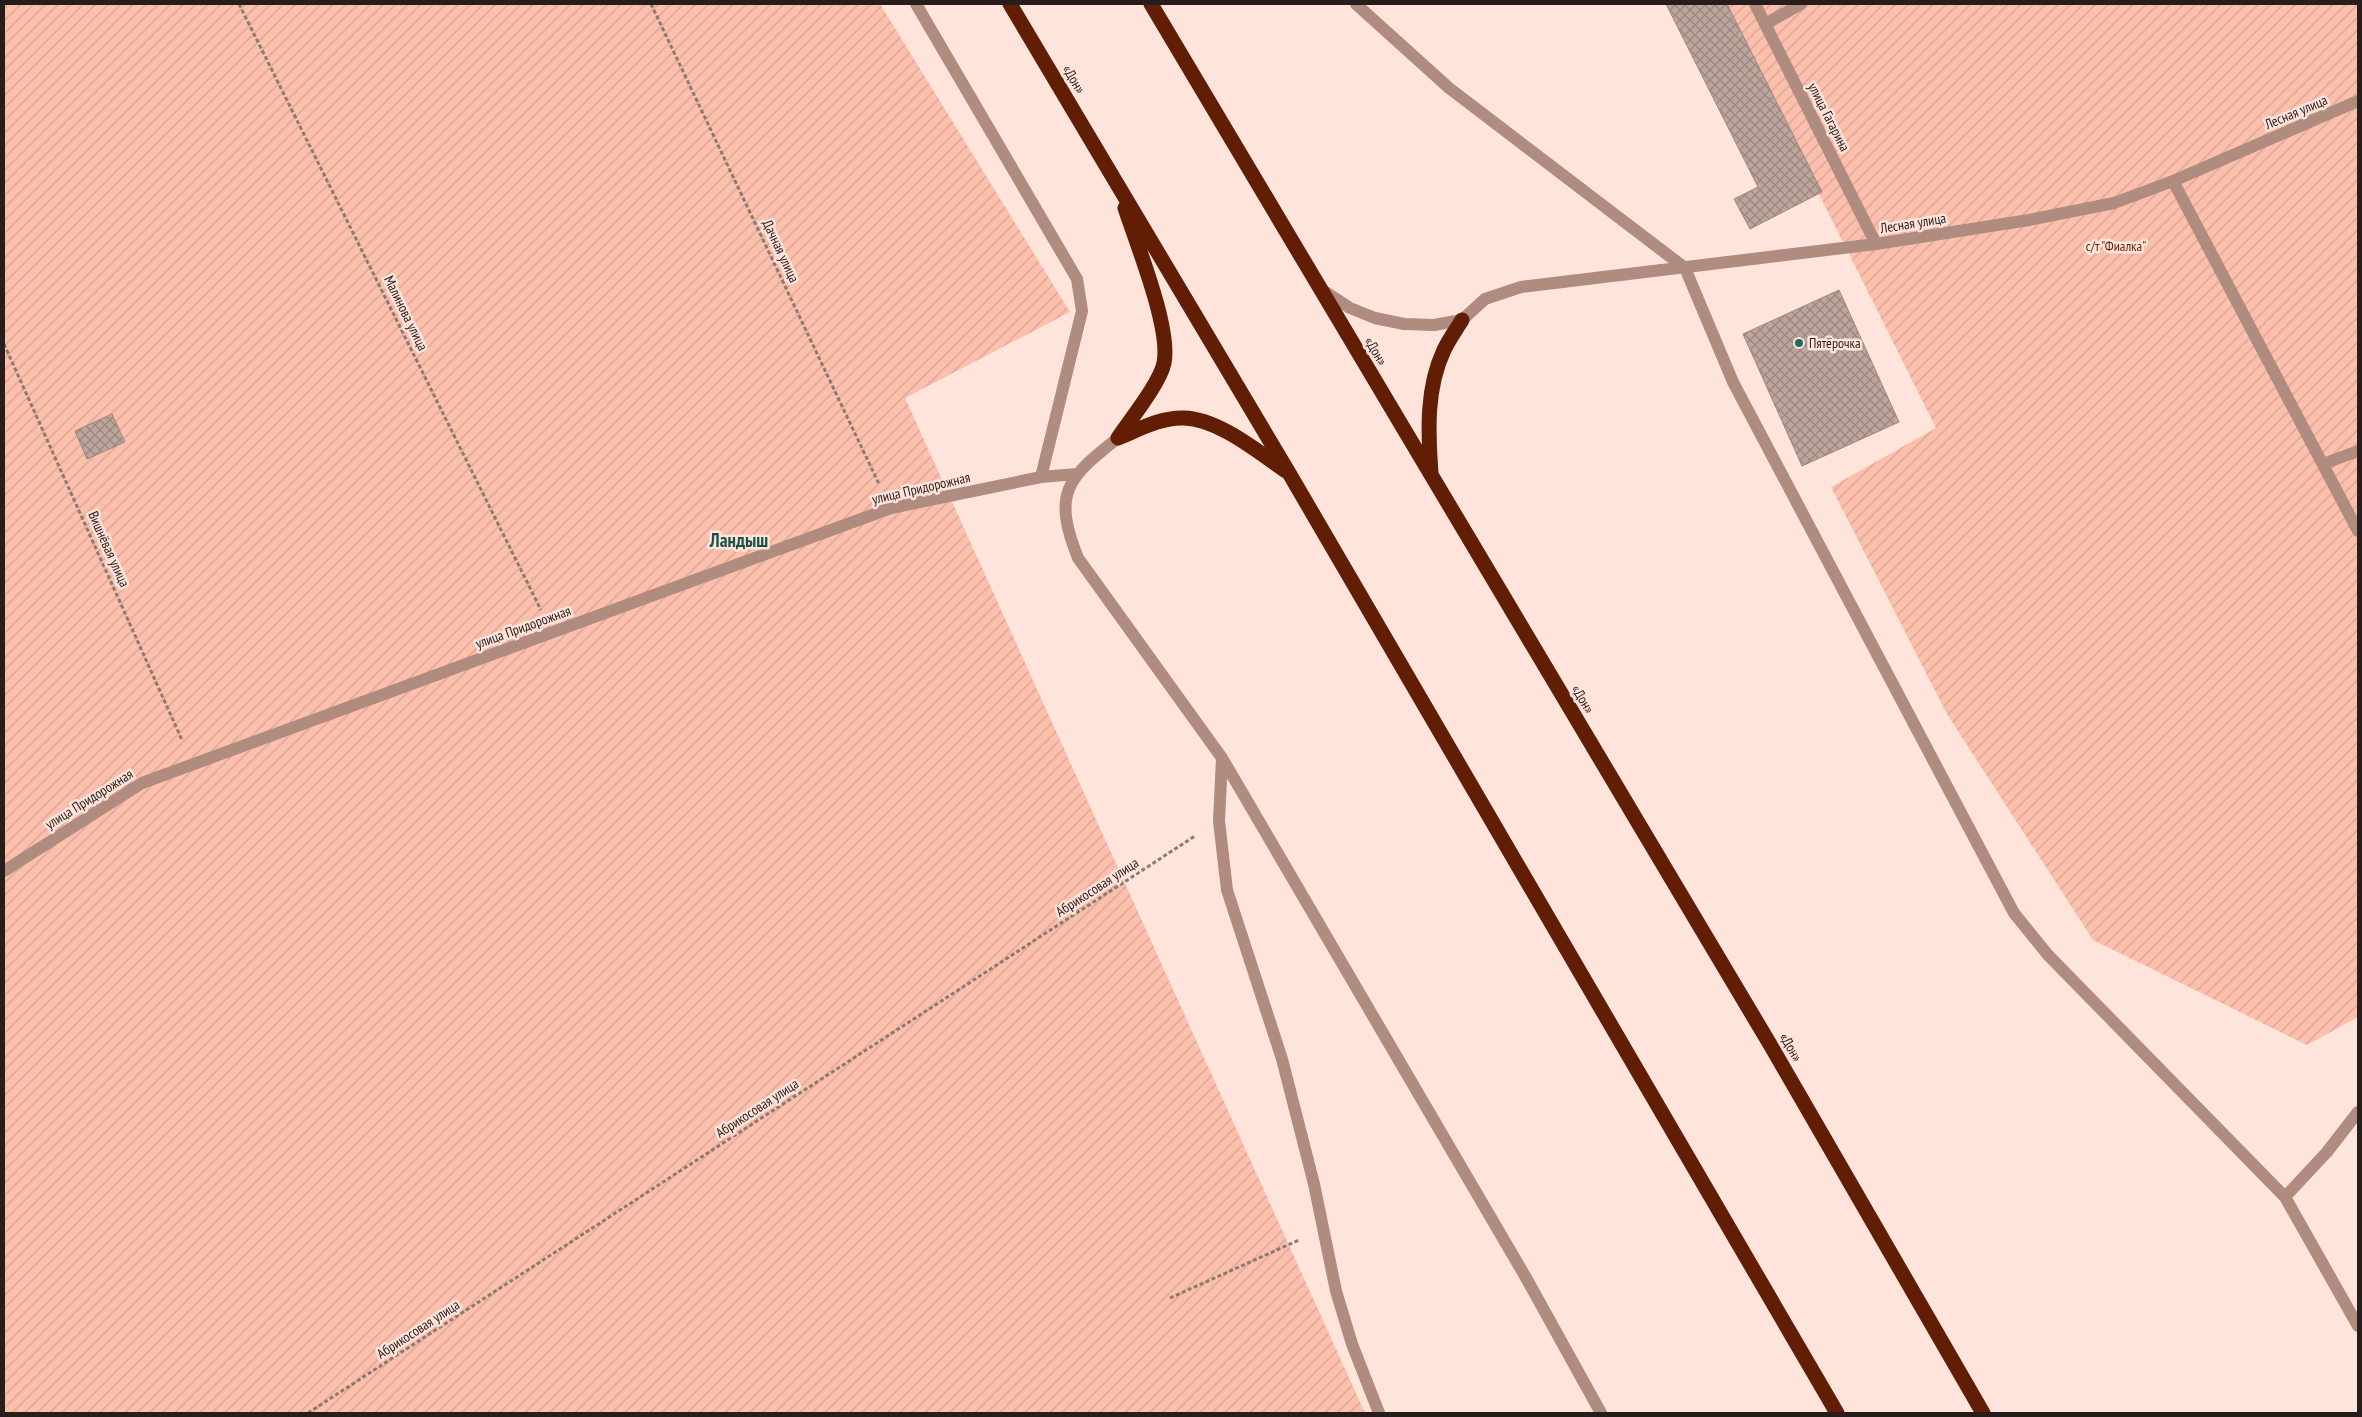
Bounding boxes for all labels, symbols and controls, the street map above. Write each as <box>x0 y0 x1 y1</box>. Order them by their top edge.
street label: «Дон» <box>1058 61 1090 97</box>
street label: улица Гагарина <box>1804 80 1854 154</box>
street label: Лесная улица <box>2261 91 2330 134</box>
street label: Лесная улица <box>1878 209 1947 237</box>
street label: Дачная улица <box>759 217 803 285</box>
park label: с/т "Фиалка" <box>2086 237 2146 255</box>
street label: Малинова улица <box>380 272 432 354</box>
street label: «Дон» <box>1360 333 1392 369</box>
place label: Пятёрочка <box>1809 334 1861 352</box>
marker: Пятёрочка <box>1793 337 1805 349</box>
street label: улица Придорожная <box>870 468 972 508</box>
street label: Вишнёвая улица <box>84 508 134 590</box>
district label: Ландыш <box>709 528 768 552</box>
street label: улица Придорожная <box>473 601 573 653</box>
street label: «Дон» <box>1567 681 1599 717</box>
street label: улица Придорожная <box>42 765 136 833</box>
street label: Абрикосовая улица <box>1052 853 1142 921</box>
street label: «Дон» <box>1776 1029 1806 1065</box>
street label: Абрикосовая улица <box>712 1074 802 1142</box>
street label: Абрикосовая улица <box>373 1295 463 1363</box>

